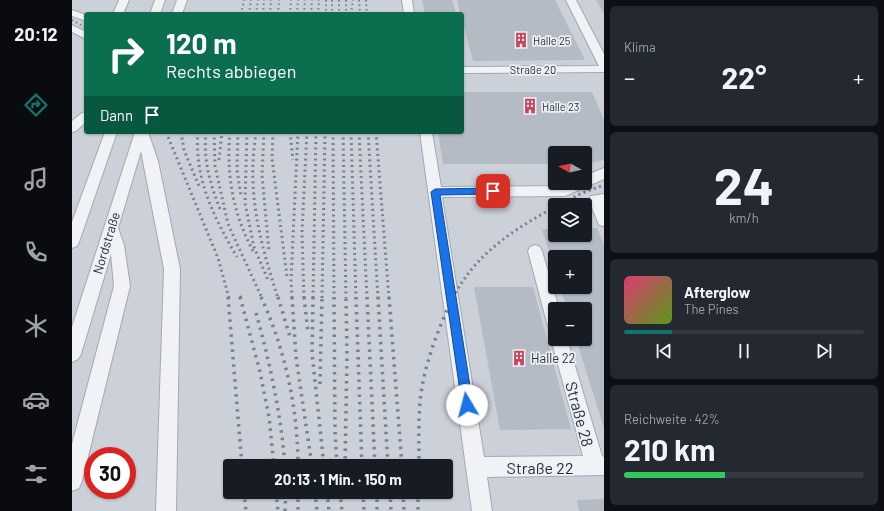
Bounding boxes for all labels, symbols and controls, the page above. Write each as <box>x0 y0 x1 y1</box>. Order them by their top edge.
text: 20:12 <box>14 23 58 45</box>
text: 120 m <box>166 26 237 60</box>
icon: right <box>100 28 152 80</box>
building icon: Halle 25 <box>512 31 530 49</box>
place label: Halle 25 <box>533 34 571 47</box>
text: Klima <box>624 39 656 55</box>
text: 22° <box>722 59 766 95</box>
text: Rechts abbiegen <box>166 60 296 82</box>
street label: Straße 20 <box>510 63 556 76</box>
text: − <box>624 64 635 90</box>
text: + <box>853 64 864 90</box>
icon: directions <box>22 91 50 119</box>
building icon: Halle 23 <box>521 97 539 115</box>
place label: Halle 23 <box>542 100 579 113</box>
icon: arrive <box>141 104 163 126</box>
text: Dann <box>100 106 133 124</box>
north arrow <box>548 146 592 190</box>
map controls <box>548 146 592 346</box>
text: 24 <box>714 153 774 215</box>
icon: music <box>22 165 50 193</box>
pin <box>476 174 510 208</box>
icon: arrive <box>482 180 504 202</box>
button: layers <box>548 198 592 242</box>
street label: Nordstraße <box>89 210 123 276</box>
text: km/h <box>729 210 759 226</box>
icon: phone <box>22 238 50 266</box>
button: + <box>548 250 592 294</box>
text: Afterglow <box>684 283 750 301</box>
text: The Pines <box>684 301 739 317</box>
button: − <box>548 302 592 346</box>
icon: climate <box>22 312 50 340</box>
icon: previous <box>653 340 675 362</box>
icon: pause <box>733 340 755 362</box>
icon: next <box>813 340 835 362</box>
building icon: Halle 22 <box>510 349 528 367</box>
place label: Halle 22 <box>531 350 576 366</box>
street label: Straße 28 <box>562 379 598 449</box>
position arrow <box>446 384 488 426</box>
icon: car <box>22 386 50 414</box>
text: Reichweite · 42% <box>624 411 720 427</box>
text: 210 km <box>624 431 715 467</box>
speed limit sign: 30 <box>84 447 136 499</box>
street label: Straße 22 <box>507 458 573 477</box>
icon: filters <box>22 460 50 488</box>
text: 20:13 · 1 Min. · 150 m <box>274 470 402 488</box>

